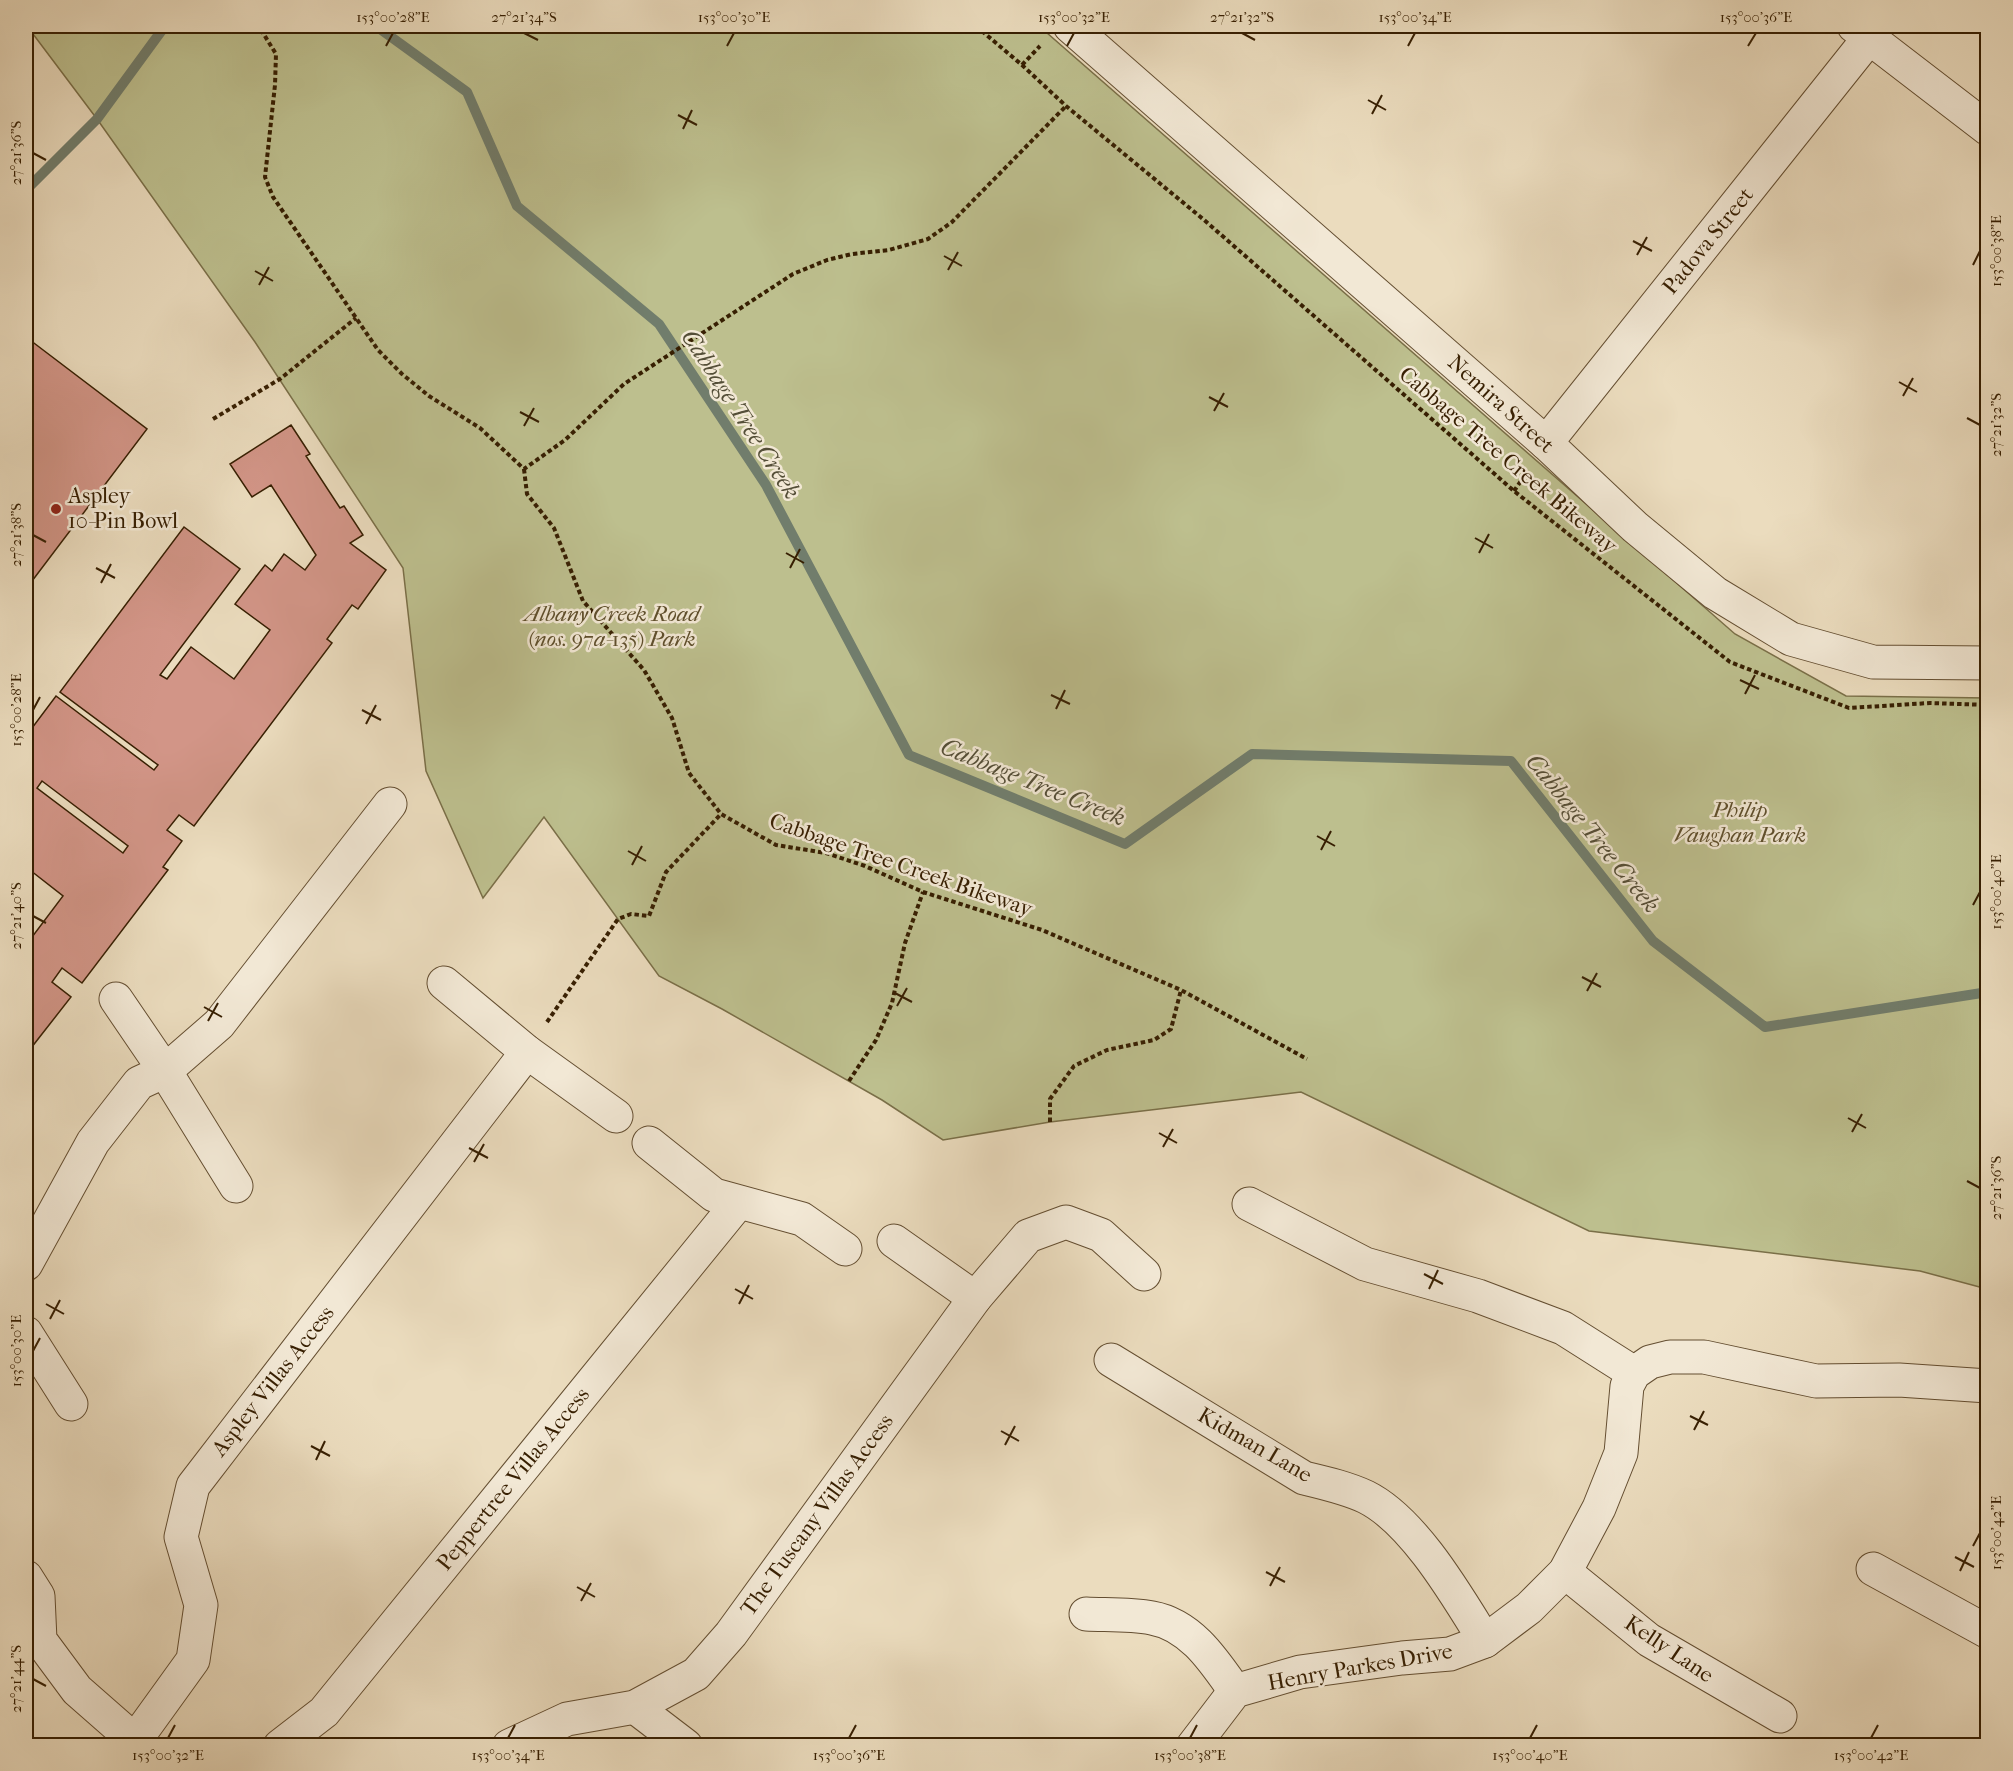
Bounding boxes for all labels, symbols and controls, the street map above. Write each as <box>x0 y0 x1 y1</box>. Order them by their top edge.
text: 153°00'28"E <box>356 8 430 26</box>
text: 27°21'34"S <box>491 8 557 26</box>
text: 153°00'30"E <box>698 8 770 26</box>
text: 153°00'32"E <box>1038 8 1110 26</box>
text: 27°21'32"S <box>1210 8 1274 26</box>
text: 153°00'34"E <box>1378 8 1452 26</box>
text: 153°00'36"E <box>1720 8 1792 26</box>
text: 27°21'36"S <box>7 120 25 185</box>
street label: Padova Street <box>1657 182 1759 300</box>
text: 153°00'38"E <box>1987 215 2005 287</box>
water label: Cabbage Tree Creek <box>676 324 806 504</box>
street label: Nemira Street <box>1442 349 1560 459</box>
street label: Cabbage Tree Creek Bikeway <box>1394 361 1623 560</box>
text: 27°21'32"S <box>1987 393 2005 457</box>
place label: Aspley 10-Pin Bowl <box>67 483 178 534</box>
marker: Aspley 10-Pin Bowl <box>49 502 63 516</box>
text: 27°21'38"S <box>7 503 25 567</box>
park label: Albany Creek Road (nos. 97a-135) Park <box>522 601 702 652</box>
text: 153°00'28"E <box>7 673 25 747</box>
water label: Cabbage Tree Creek <box>937 732 1129 832</box>
water label: Cabbage Tree Creek <box>1520 748 1666 918</box>
park label: Philip Vaughan Park <box>1674 797 1806 848</box>
street label: Cabbage Tree Creek Bikeway <box>766 808 1037 923</box>
text: 153°00'40"E <box>1987 854 2005 930</box>
text: 27°21'40"S <box>7 882 25 950</box>
text: 27°21'36"S <box>1987 1155 2005 1220</box>
street label: Aspley Villas Access <box>206 1301 340 1462</box>
text: 153°00'30"E <box>7 1315 25 1387</box>
street label: Peppertree Villas Access <box>431 1382 595 1576</box>
street label: Kidman Lane <box>1193 1402 1317 1488</box>
street label: The Tuscany Villas Access <box>735 1409 899 1621</box>
text: 153°00'42"E <box>1987 1496 2005 1570</box>
street label: Kelly Lane <box>1620 1610 1718 1688</box>
street label: Henry Parkes Drive <box>1265 1638 1455 1696</box>
text: 27°21'44"S <box>7 1645 25 1713</box>
text: 153°00'32"E <box>132 1746 204 1764</box>
text: 153°00'34"E <box>471 1746 545 1764</box>
text: 153°00'36"E <box>813 1746 885 1764</box>
text: 153°00'38"E <box>1154 1746 1226 1764</box>
text: 153°00'40"E <box>1492 1746 1568 1764</box>
text: 153°00'42"E <box>1834 1746 1908 1764</box>

